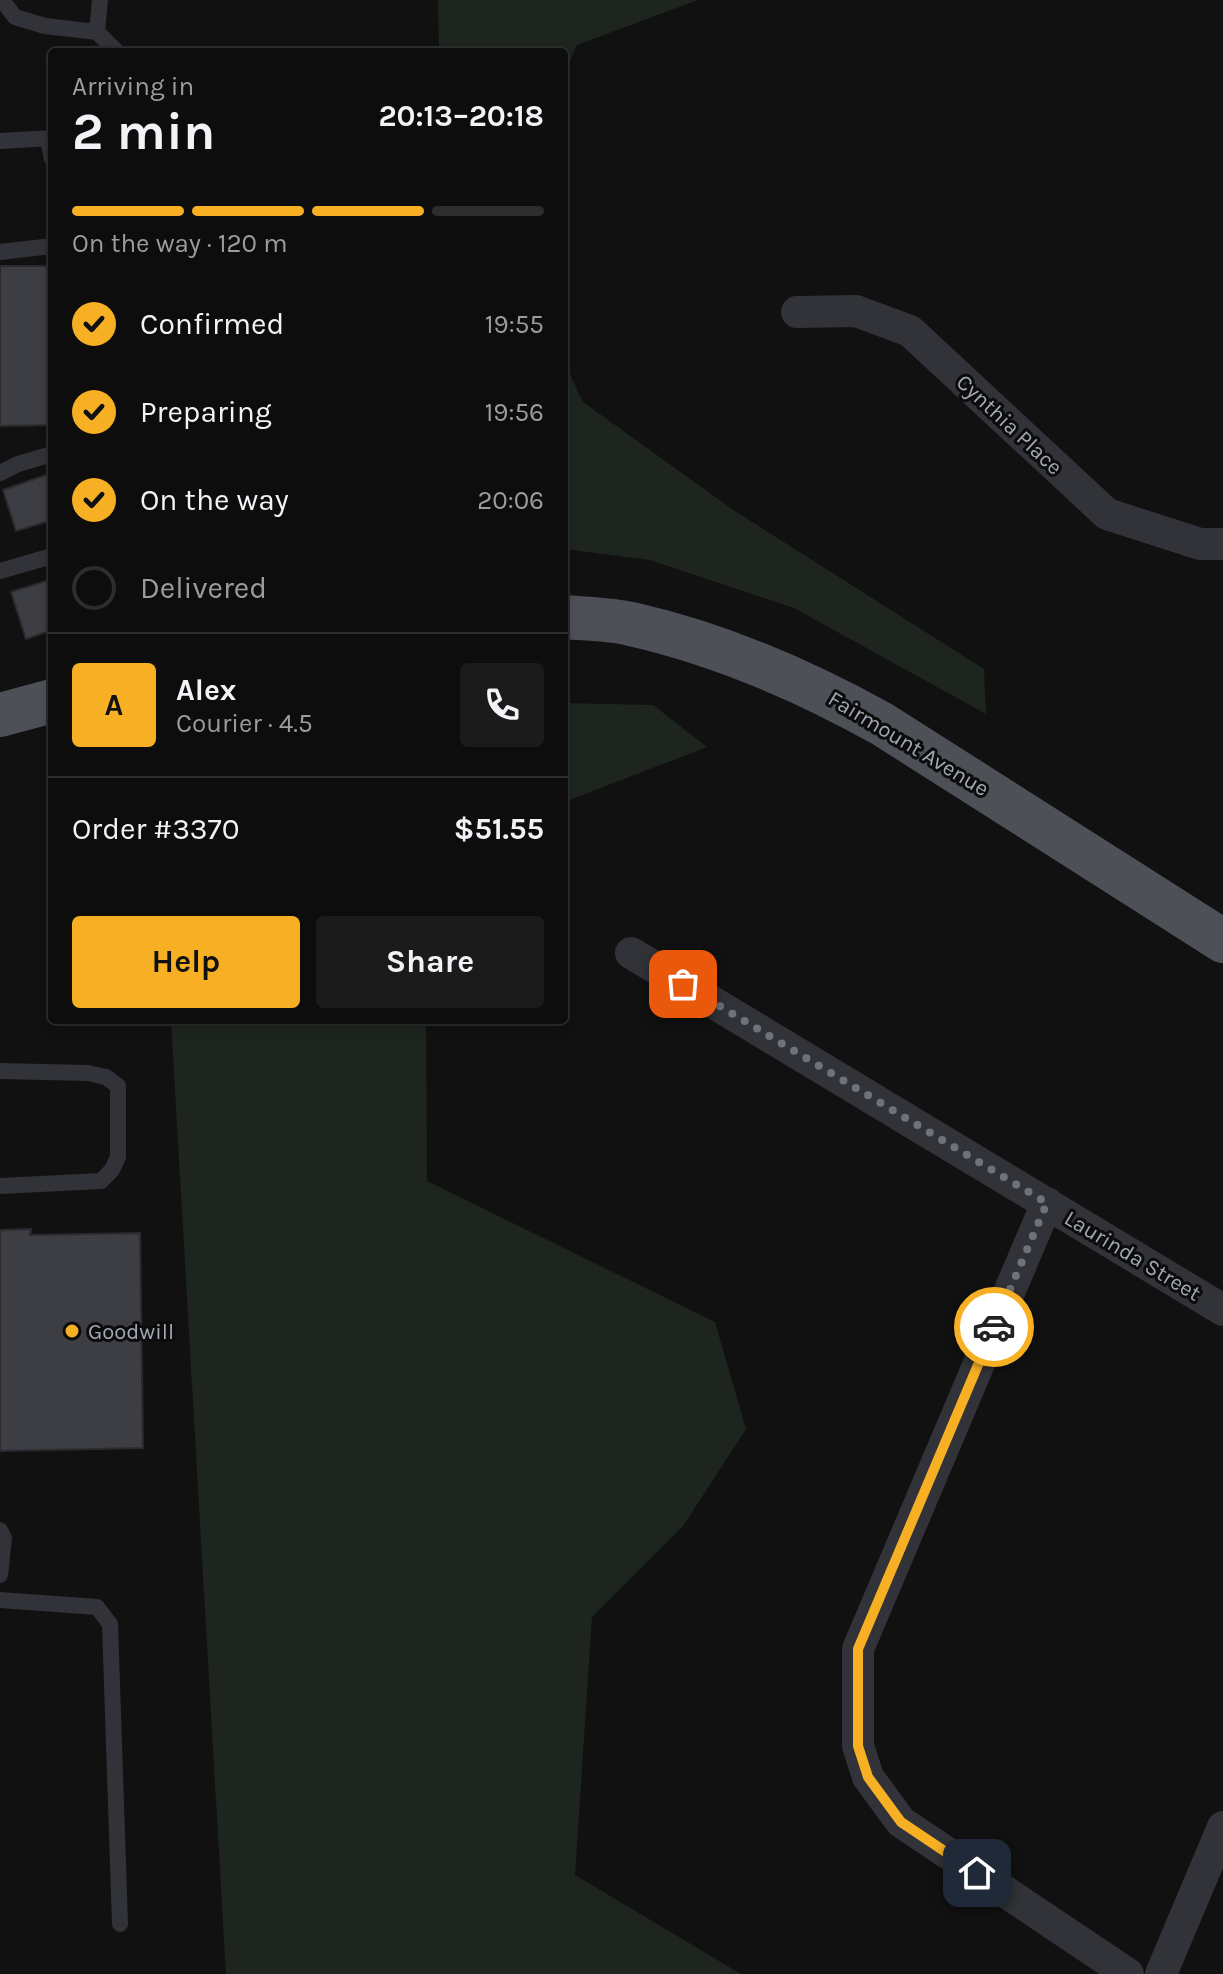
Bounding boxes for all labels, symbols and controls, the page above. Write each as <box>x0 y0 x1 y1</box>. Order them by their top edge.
text: Arriving in <box>72 71 194 102</box>
text: 20:13–20:18 <box>378 98 544 134</box>
text: 2 min <box>72 101 215 162</box>
text: On the way · 120 m <box>72 228 287 259</box>
icon: check <box>72 302 116 346</box>
text: Confirmed <box>140 306 284 342</box>
text: 19:55 <box>485 309 544 340</box>
street label: Cynthia Place <box>951 369 1068 480</box>
icon: check <box>72 390 116 434</box>
text: Preparing <box>140 394 272 430</box>
text: 19:56 <box>485 397 544 428</box>
icon: check <box>72 478 116 522</box>
text: On the way <box>140 482 289 518</box>
text: 20:06 <box>477 485 544 516</box>
text: Delivered <box>140 570 267 606</box>
button: phone <box>460 663 544 747</box>
text: Alex <box>176 672 236 708</box>
street label: Fairmount Avenue <box>823 686 993 802</box>
text: A <box>105 687 123 723</box>
text: Courier · 4.5 <box>176 708 313 739</box>
text: Order #3370 <box>72 811 239 847</box>
text: $51.55 <box>454 811 544 847</box>
button: Help <box>72 916 300 1008</box>
button: Share <box>316 916 544 1008</box>
pin <box>649 950 717 1018</box>
icon: bag <box>661 962 705 1006</box>
street label: Laurinda Street <box>1060 1205 1205 1307</box>
courier <box>954 1287 1034 1367</box>
icon: car <box>972 1305 1016 1349</box>
place label: Goodwill <box>88 1319 174 1345</box>
marker: Goodwill <box>63 1322 81 1340</box>
pin <box>943 1839 1011 1907</box>
icon: home <box>955 1851 999 1895</box>

